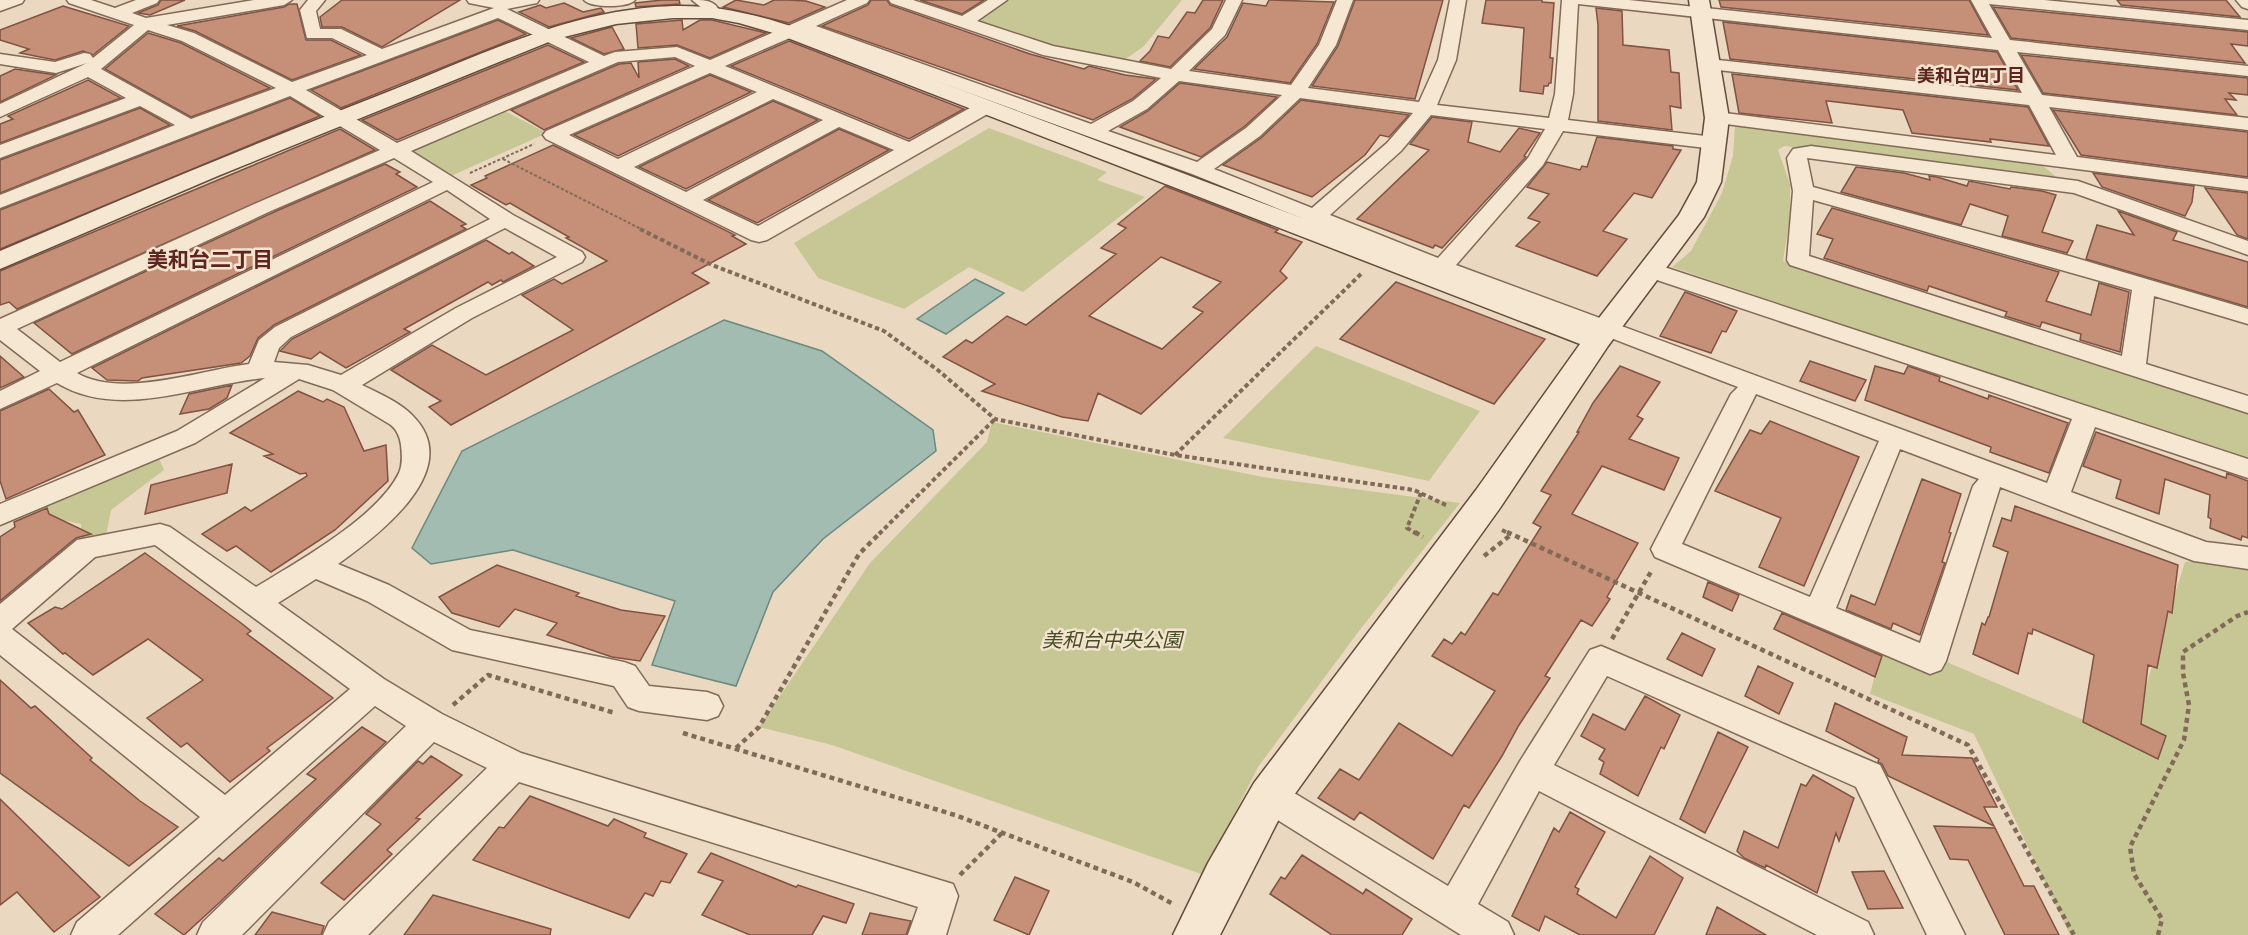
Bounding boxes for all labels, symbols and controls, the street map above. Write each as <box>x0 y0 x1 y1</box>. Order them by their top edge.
district label: 美和台四丁目 <box>1917 64 2025 87</box>
district label: 美和台二丁目 <box>147 246 273 273</box>
park label: 美和台中央公園 <box>1042 627 1185 652</box>

